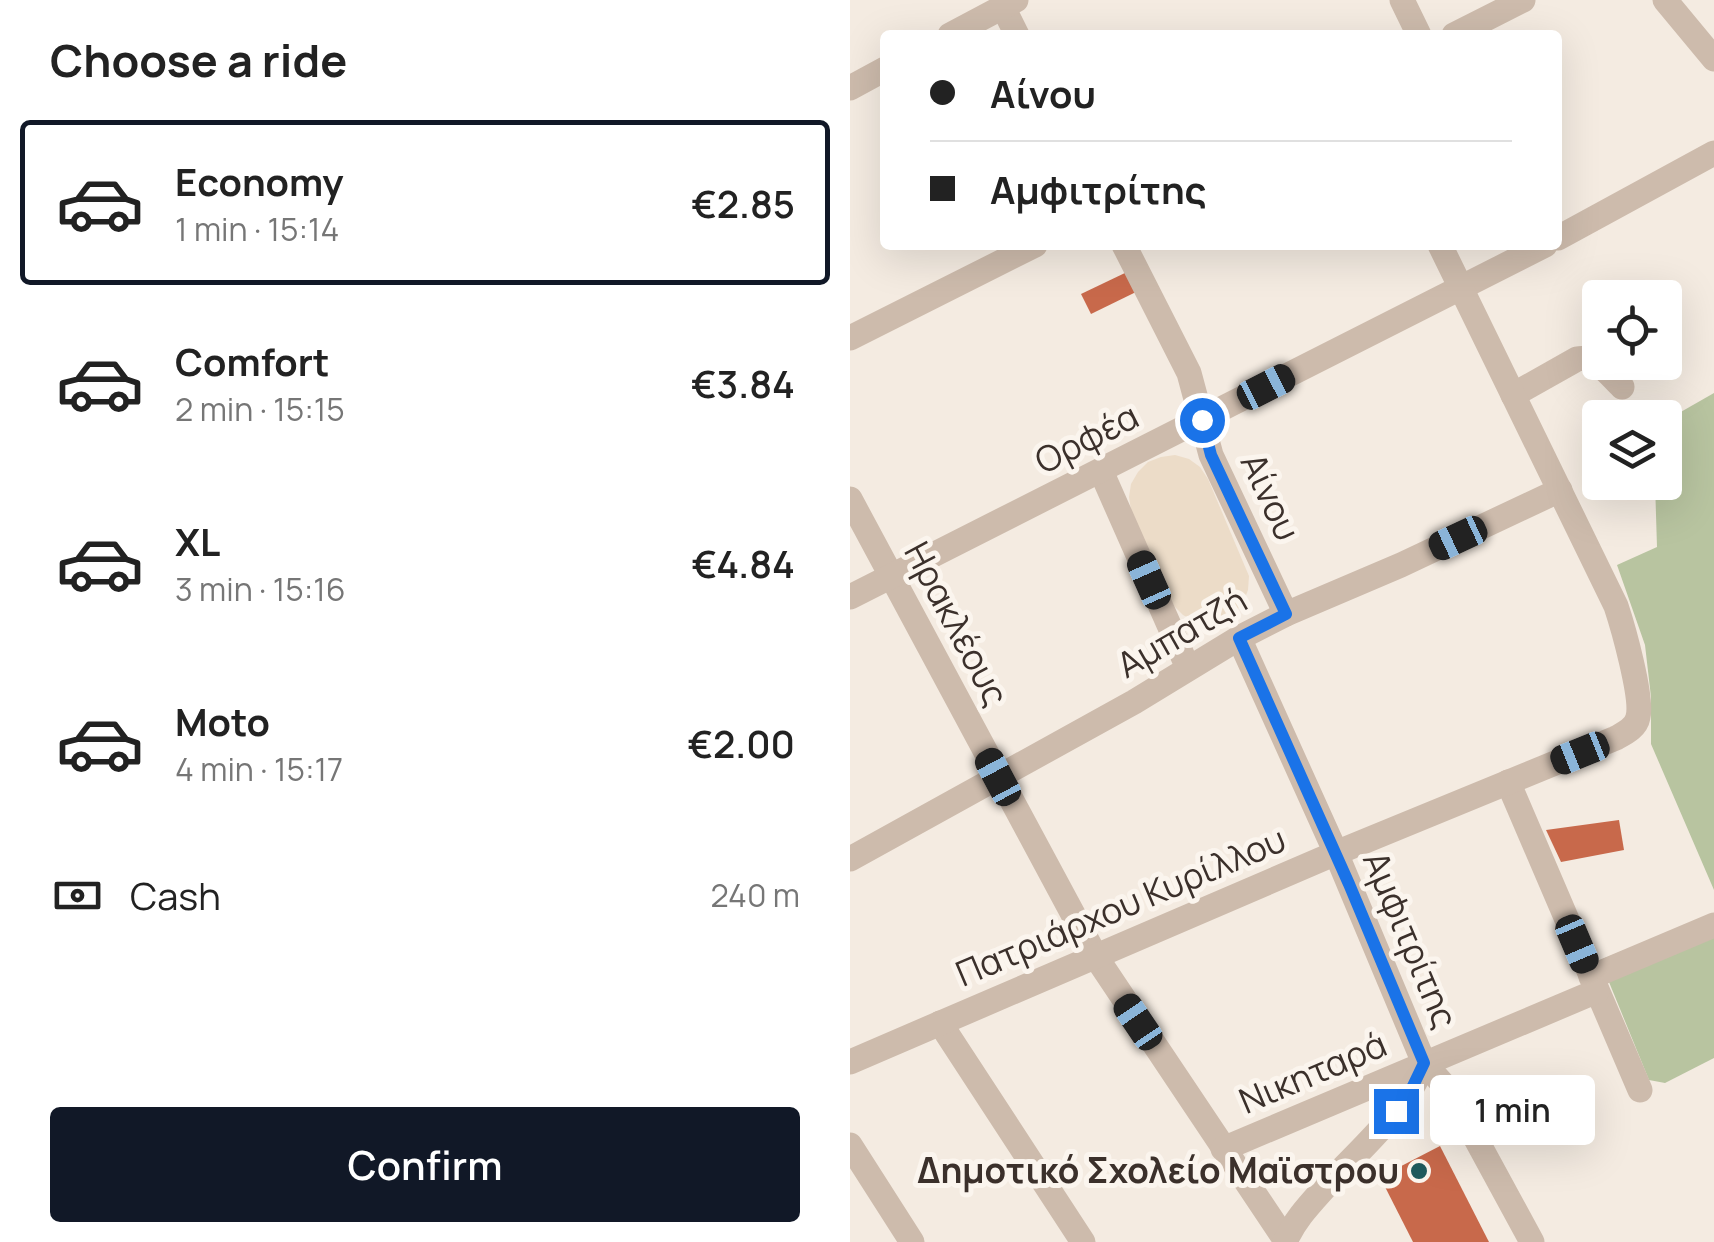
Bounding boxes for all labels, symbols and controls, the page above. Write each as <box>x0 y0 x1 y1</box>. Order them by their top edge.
text: Choose a ride <box>50 29 347 91</box>
text: Αίνου <box>990 67 1096 119</box>
text: Economy <box>175 155 344 207</box>
icon: car <box>55 158 145 248</box>
text: Αμφιτρίτης <box>990 163 1206 215</box>
text: €2.85 <box>691 177 795 229</box>
text: 1 min · 15:14 <box>175 207 339 251</box>
map controls <box>1582 280 1682 500</box>
button: locate <box>1582 280 1682 380</box>
text: Comfort <box>175 335 329 387</box>
icon: car <box>55 338 145 428</box>
text: €3.84 <box>691 357 795 409</box>
car <box>1232 360 1300 414</box>
text: 2 min · 15:15 <box>175 387 345 431</box>
street label: Ορφέα <box>1027 392 1147 485</box>
route start <box>1180 398 1225 443</box>
button: layers <box>1582 400 1682 500</box>
street label: Αίνου <box>1230 445 1312 548</box>
car <box>1424 512 1492 564</box>
text: XL <box>175 515 220 567</box>
icon: car <box>55 518 145 608</box>
street label: Ηρακλέους <box>894 533 1020 714</box>
text: €4.84 <box>691 537 795 589</box>
car <box>1123 546 1175 614</box>
text: 3 min · 15:16 <box>175 567 346 611</box>
street label: Αμπατζή <box>1108 576 1255 689</box>
text: Moto <box>175 695 270 747</box>
icon: car <box>55 698 145 788</box>
text: €2.00 <box>687 717 795 769</box>
car <box>1547 728 1613 778</box>
car <box>971 743 1025 811</box>
text: 4 min · 15:17 <box>175 747 343 791</box>
street label: Πατριάρχου Κυρίλλου <box>948 815 1293 997</box>
street label: Αμφιτρίτης <box>1352 844 1470 1035</box>
icon: cash <box>50 868 105 923</box>
text: Cash <box>130 869 221 921</box>
text: 240 m <box>710 873 800 917</box>
car <box>1551 911 1603 977</box>
car <box>1109 989 1167 1055</box>
street label: Νικηταρά <box>1232 1020 1394 1125</box>
callout: 1 min <box>1431 1076 1596 1146</box>
text: 1 min <box>1474 1088 1551 1132</box>
route end <box>1374 1089 1419 1134</box>
button: Confirm <box>50 1107 800 1222</box>
place label: Δημοτικό Σχολείο Μαϊστρου <box>917 1146 1399 1194</box>
marker: Δημοτικό Σχολείο Μαϊστρου <box>1408 1160 1430 1182</box>

